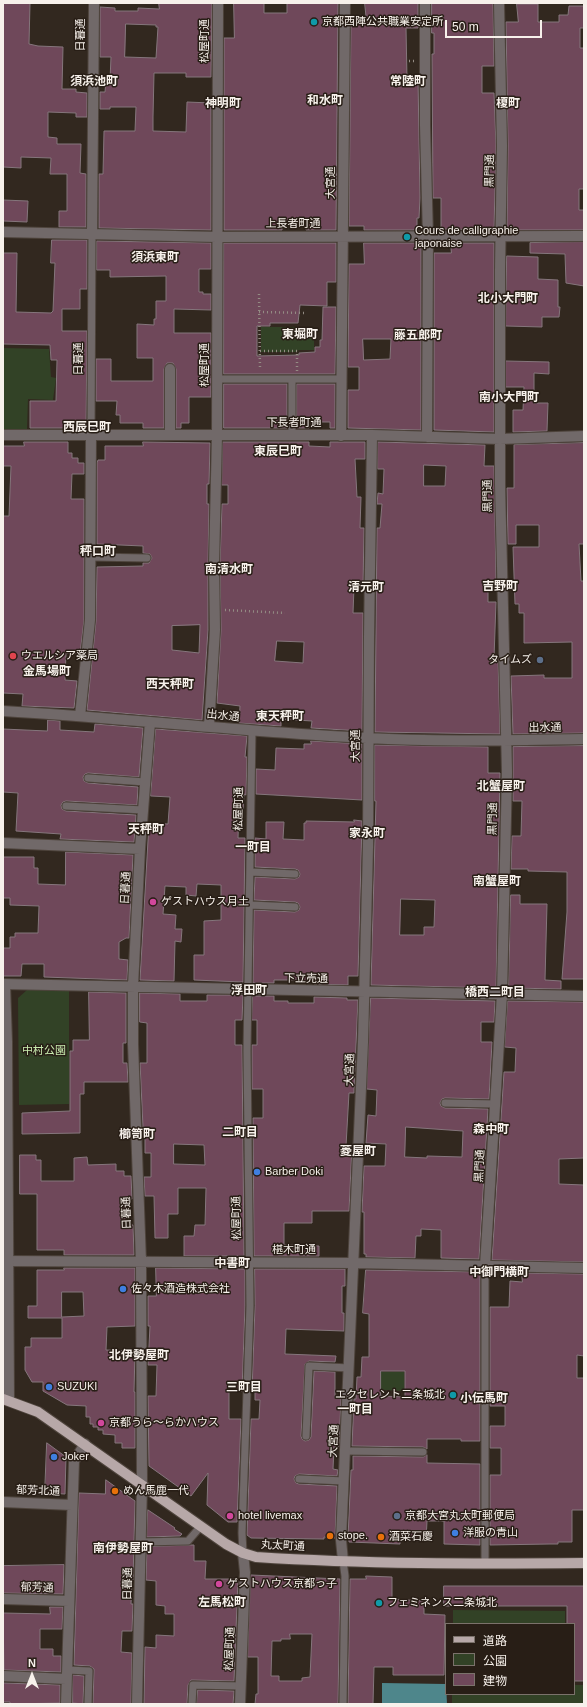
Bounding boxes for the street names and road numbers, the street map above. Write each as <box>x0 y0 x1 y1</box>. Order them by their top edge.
street label: 日暮通 <box>74 19 88 51</box>
street label: 松屋町通 <box>198 19 212 63</box>
street label: 黒門通 <box>483 154 497 188</box>
street label: 大宮通 <box>324 167 338 199</box>
street label: 上長者町通 <box>266 217 320 231</box>
street label: 日暮通 <box>72 343 86 375</box>
street label: 松屋町通 <box>198 343 212 387</box>
street label: 下長者町通 <box>267 416 321 430</box>
street label: 黒門通 <box>481 479 495 513</box>
street label: 出水通 <box>206 708 240 724</box>
street label: 出水通 <box>528 721 562 735</box>
street label: 大宮通 <box>349 730 363 762</box>
street label: 松屋町通 <box>232 787 246 831</box>
street label: 黒門通 <box>486 802 500 836</box>
street label: 日暮通 <box>119 871 133 905</box>
street label: 下立売通 <box>284 972 328 986</box>
street label: 大宮通 <box>343 1053 357 1087</box>
street label: 黒門通 <box>473 1149 487 1183</box>
street label: 日暮通 <box>120 1196 134 1230</box>
street label: 松屋町通 <box>230 1196 244 1240</box>
street label: 椹木町通 <box>272 1243 316 1257</box>
street label: 大宮通 <box>327 1424 341 1458</box>
street label: 郁芳北通 <box>16 1484 60 1498</box>
street label: 丸太町通 <box>261 1538 305 1554</box>
street label: 日暮通 <box>121 1567 135 1601</box>
street label: 郁芳通 <box>20 1581 54 1595</box>
street label: 松屋町通 <box>223 1627 237 1671</box>

